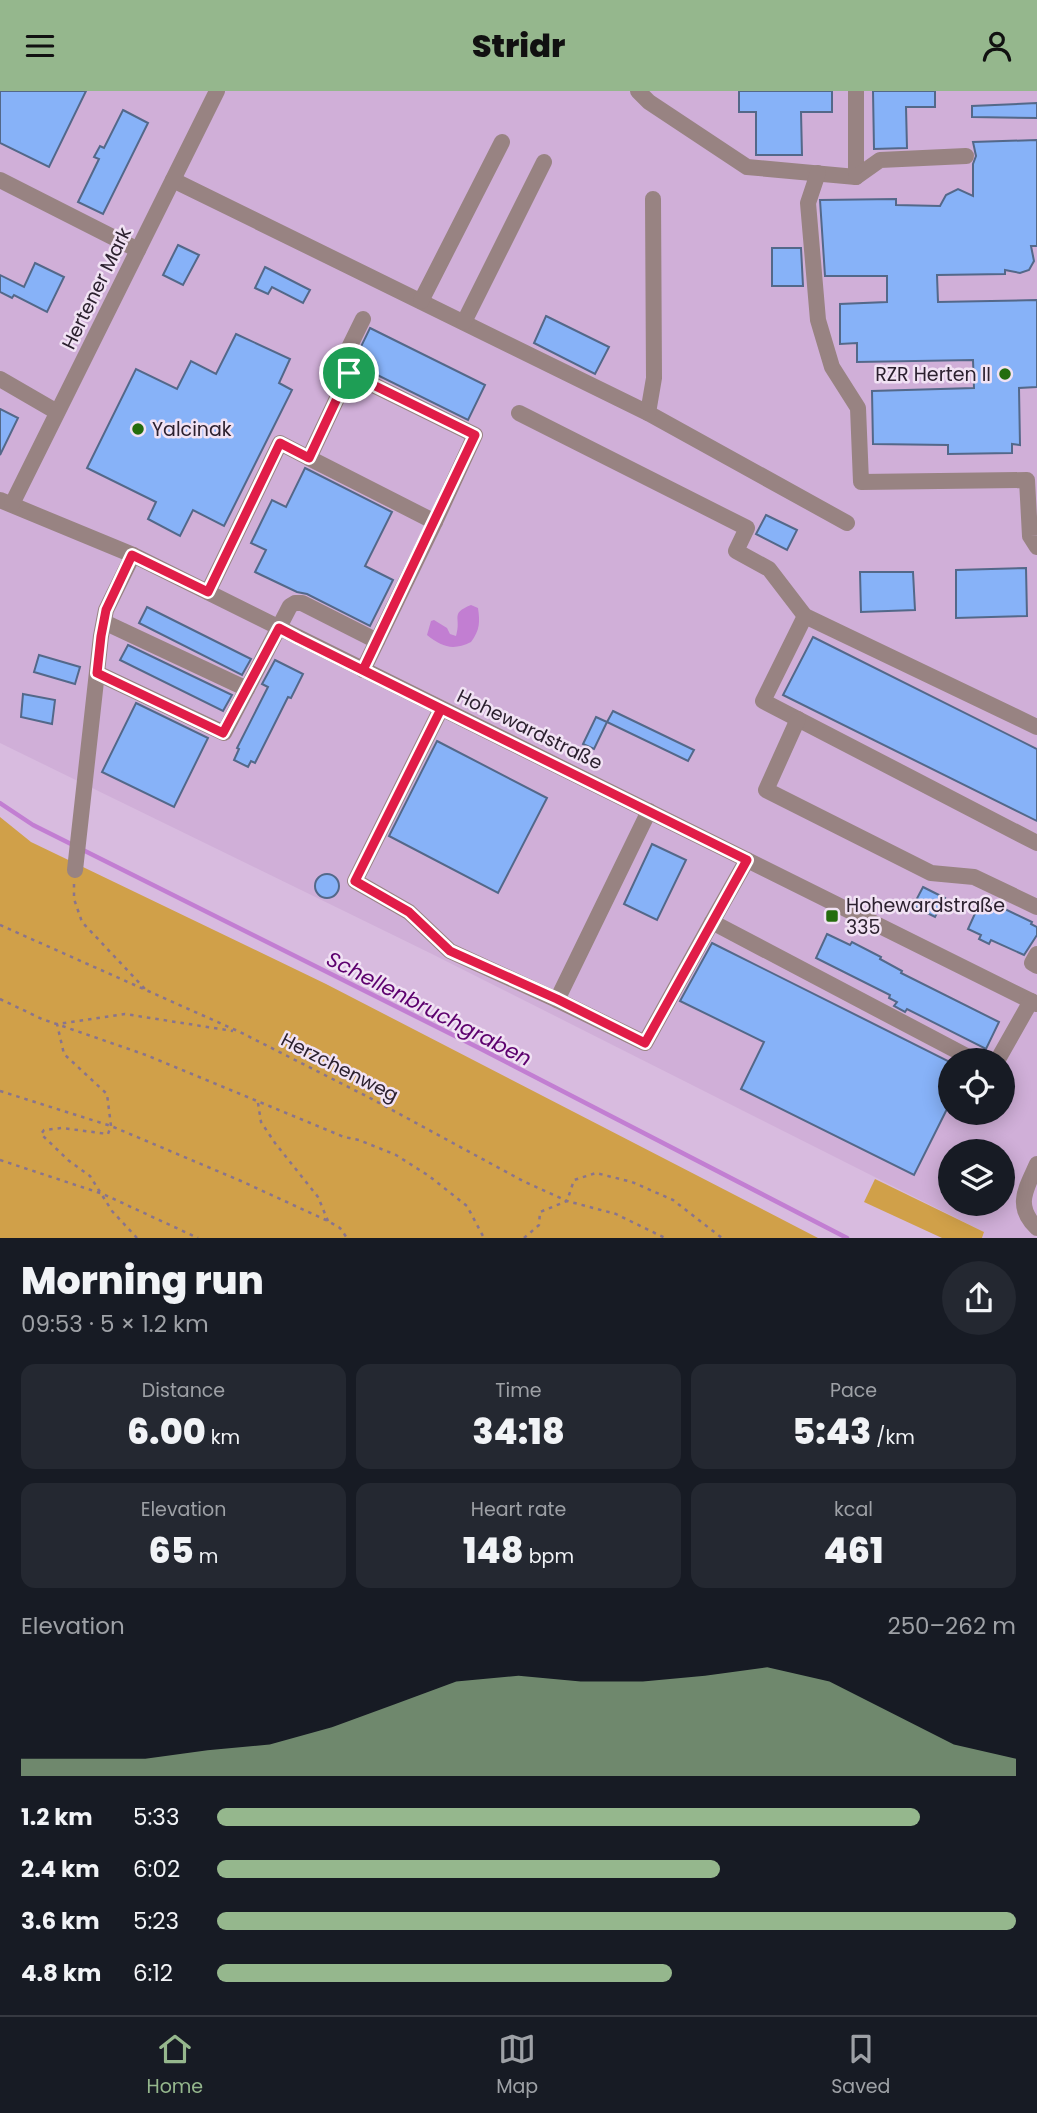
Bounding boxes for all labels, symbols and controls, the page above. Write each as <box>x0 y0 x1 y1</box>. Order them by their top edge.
text: Stridr <box>472 23 565 68</box>
icon: menu <box>21 27 59 65</box>
icon: person <box>978 27 1016 65</box>
street label: Hertener Mark <box>55 222 138 354</box>
pin <box>319 343 379 403</box>
icon: arrive <box>330 354 368 392</box>
place label: RZR Herten II <box>875 361 991 388</box>
marker: RZR Herten II <box>997 366 1013 382</box>
place label: Yalcinak <box>152 416 232 443</box>
marker: Yalcinak <box>130 421 146 437</box>
street label: Hohewardstraße <box>452 682 607 776</box>
place label: Hohewardstraße 335 <box>846 892 1005 941</box>
marker: Hohewardstraße 335 <box>824 908 840 924</box>
water label: Schellenbruchgraben <box>322 944 537 1073</box>
street label: Herzchenweg <box>276 1026 403 1109</box>
map controls <box>938 1048 1015 1216</box>
button: locate <box>938 1048 1015 1125</box>
button: layers <box>938 1139 1015 1216</box>
text: Morning run <box>21 1254 264 1307</box>
button: share <box>942 1261 1016 1335</box>
text: 09:53 · 5 × 1.2 km <box>21 1308 209 1340</box>
text: Distance <box>142 1377 225 1404</box>
text: Time <box>495 1377 542 1404</box>
text: Pace <box>830 1377 877 1404</box>
text: 6.00 <box>127 1407 206 1456</box>
text: 34:18 <box>472 1407 565 1456</box>
text: 5:43 <box>792 1407 871 1456</box>
text: km <box>206 1424 240 1451</box>
text: /km <box>871 1424 915 1451</box>
text: Elevation <box>141 1496 226 1523</box>
text: Heart rate <box>471 1496 566 1523</box>
text: kcal <box>834 1496 873 1523</box>
text: 65 <box>149 1526 194 1575</box>
text: 148 <box>463 1526 524 1575</box>
text: 461 <box>824 1526 883 1575</box>
text: m <box>194 1543 218 1570</box>
text: bpm <box>524 1543 574 1570</box>
text: Elevation <box>21 1610 125 1642</box>
text: 250–262 m <box>887 1610 1016 1642</box>
text: 1.2 km <box>21 1801 93 1833</box>
text: 5:33 <box>133 1801 179 1833</box>
text: 2.4 km <box>21 1853 100 1885</box>
text: 6:02 <box>133 1853 180 1885</box>
text: 3.6 km <box>21 1905 100 1937</box>
text: 5:23 <box>133 1905 179 1937</box>
text: 4.8 km <box>21 1957 101 1989</box>
text: 6:12 <box>133 1957 173 1989</box>
tab: Home <box>146 2030 203 2101</box>
tab: Map <box>496 2030 538 2101</box>
tab: Saved <box>831 2030 890 2101</box>

